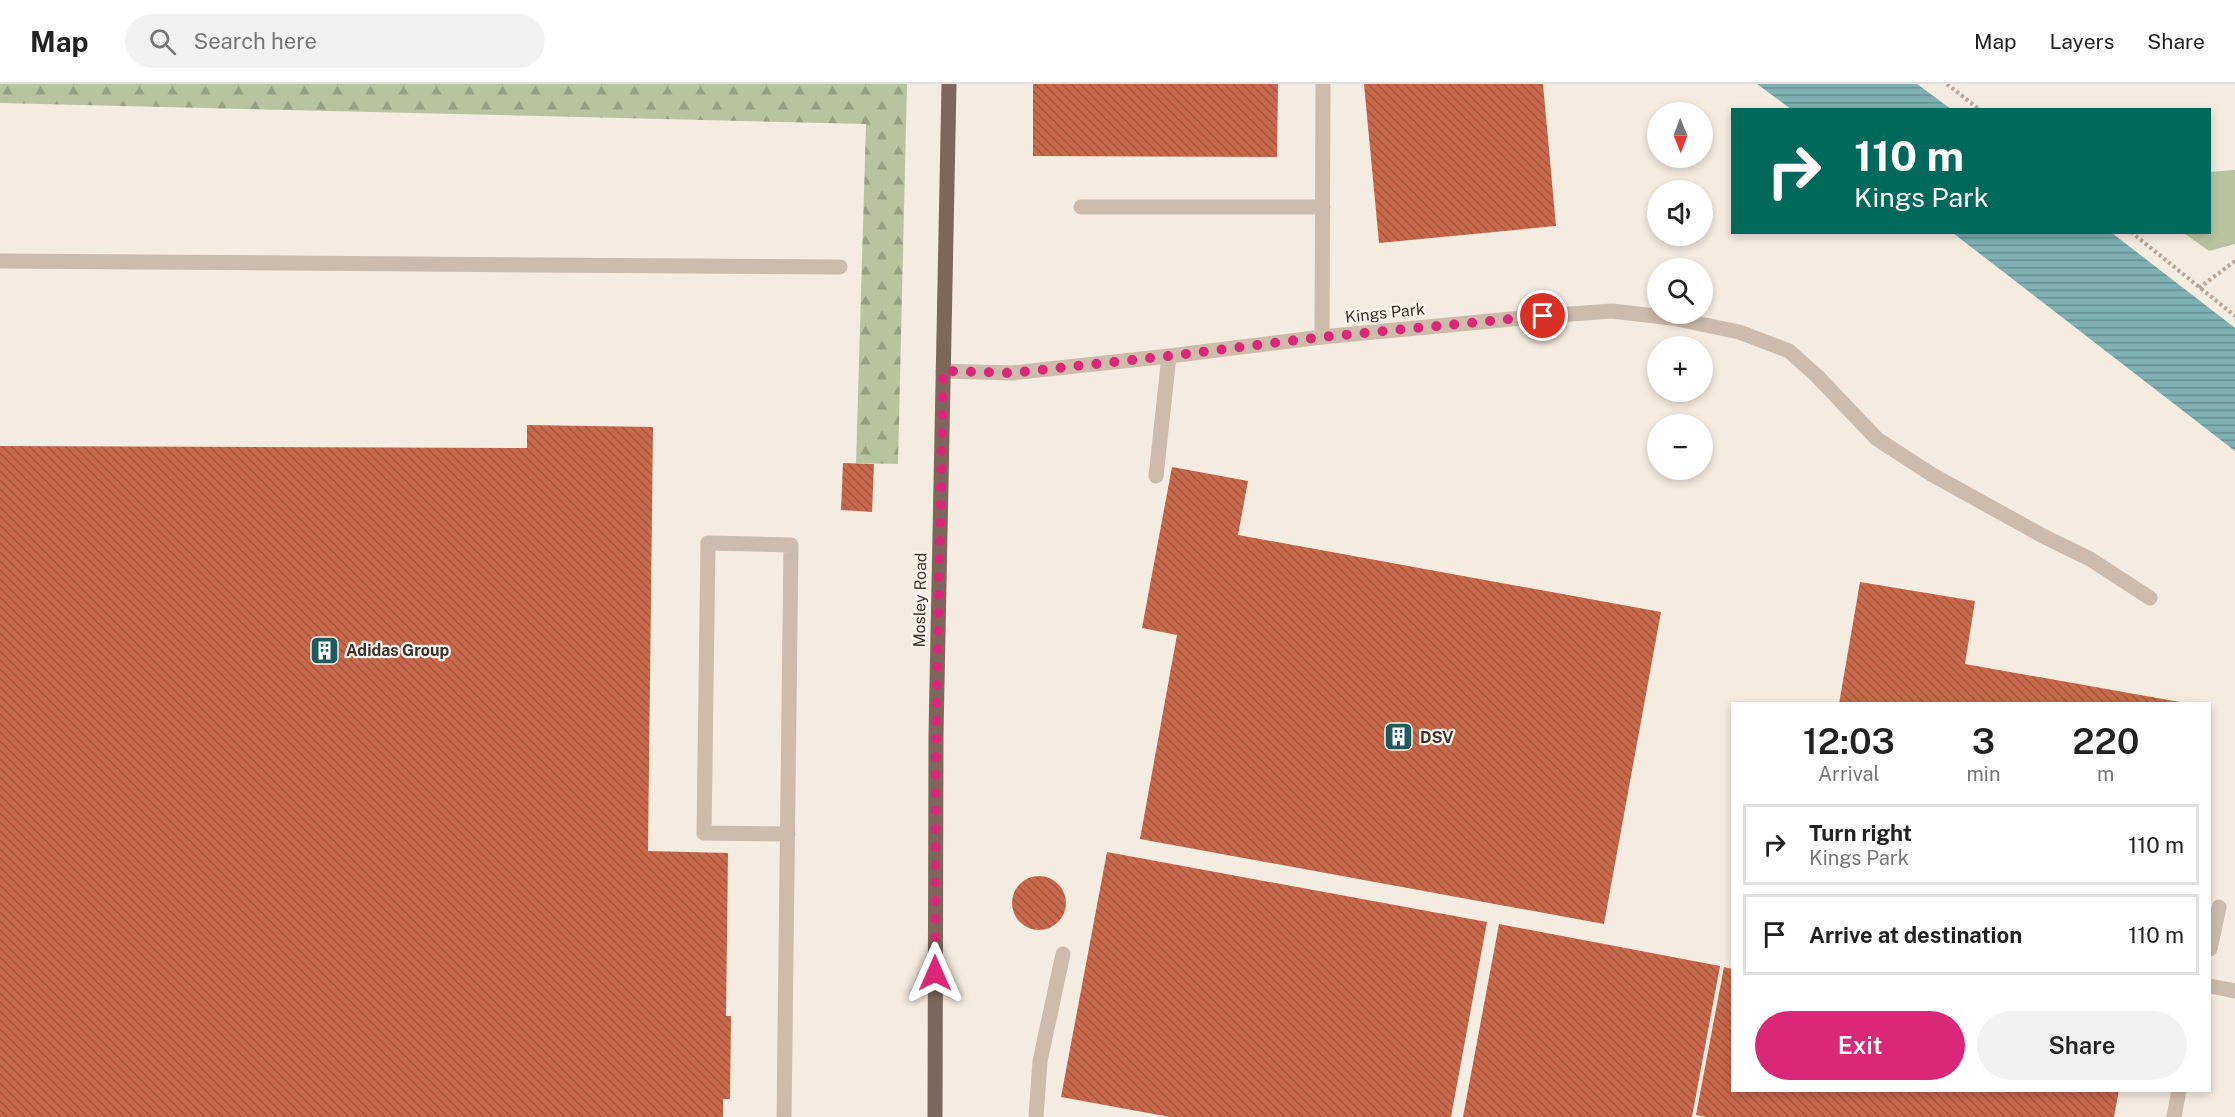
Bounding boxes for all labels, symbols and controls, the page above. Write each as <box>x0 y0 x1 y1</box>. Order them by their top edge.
search box <box>125 14 545 68</box>
text: Map <box>30 25 89 58</box>
icon: search <box>146 25 179 58</box>
text: Search here <box>194 28 317 54</box>
text: Map <box>1974 29 2017 54</box>
text: Layers <box>2050 29 2114 54</box>
text: Share <box>2147 29 2205 54</box>
north arrow <box>1647 102 1713 168</box>
map controls <box>1647 102 1713 480</box>
text: 110 m <box>1854 131 1964 180</box>
icon: right <box>1755 132 1833 210</box>
button: sound <box>1647 180 1713 246</box>
text: Kings Park <box>1854 181 1989 213</box>
button: search <box>1647 258 1713 324</box>
pin <box>1517 290 1568 341</box>
street label: Kings Park <box>1344 299 1426 327</box>
icon: arrive <box>1526 299 1559 332</box>
button: + <box>1647 336 1713 402</box>
button: − <box>1647 414 1713 480</box>
street label: Mosley Road <box>910 552 930 648</box>
building icon: Adidas Group <box>309 634 341 666</box>
place label: Adidas Group <box>346 641 449 660</box>
text: 12:03 <box>1803 720 1895 762</box>
text: 3 <box>1972 720 1995 762</box>
text: 220 <box>2072 720 2139 762</box>
building icon: DSV <box>1383 721 1415 753</box>
place label: DSV <box>1420 728 1453 747</box>
text: Arrival <box>1818 762 1880 786</box>
text: min <box>1967 762 2000 786</box>
text: m <box>2097 762 2114 786</box>
text: Turn right <box>1809 820 1912 846</box>
icon: right <box>1758 828 1791 861</box>
text: 110 m <box>2128 832 2184 858</box>
text: Kings Park <box>1809 846 1909 870</box>
icon: arrive <box>1758 918 1791 951</box>
text: Arrive at destination <box>1809 922 2022 948</box>
text: 110 m <box>2128 922 2184 948</box>
position arrow <box>903 941 967 1005</box>
button: Exit <box>1755 1011 1965 1080</box>
button: Share <box>1977 1011 2187 1080</box>

